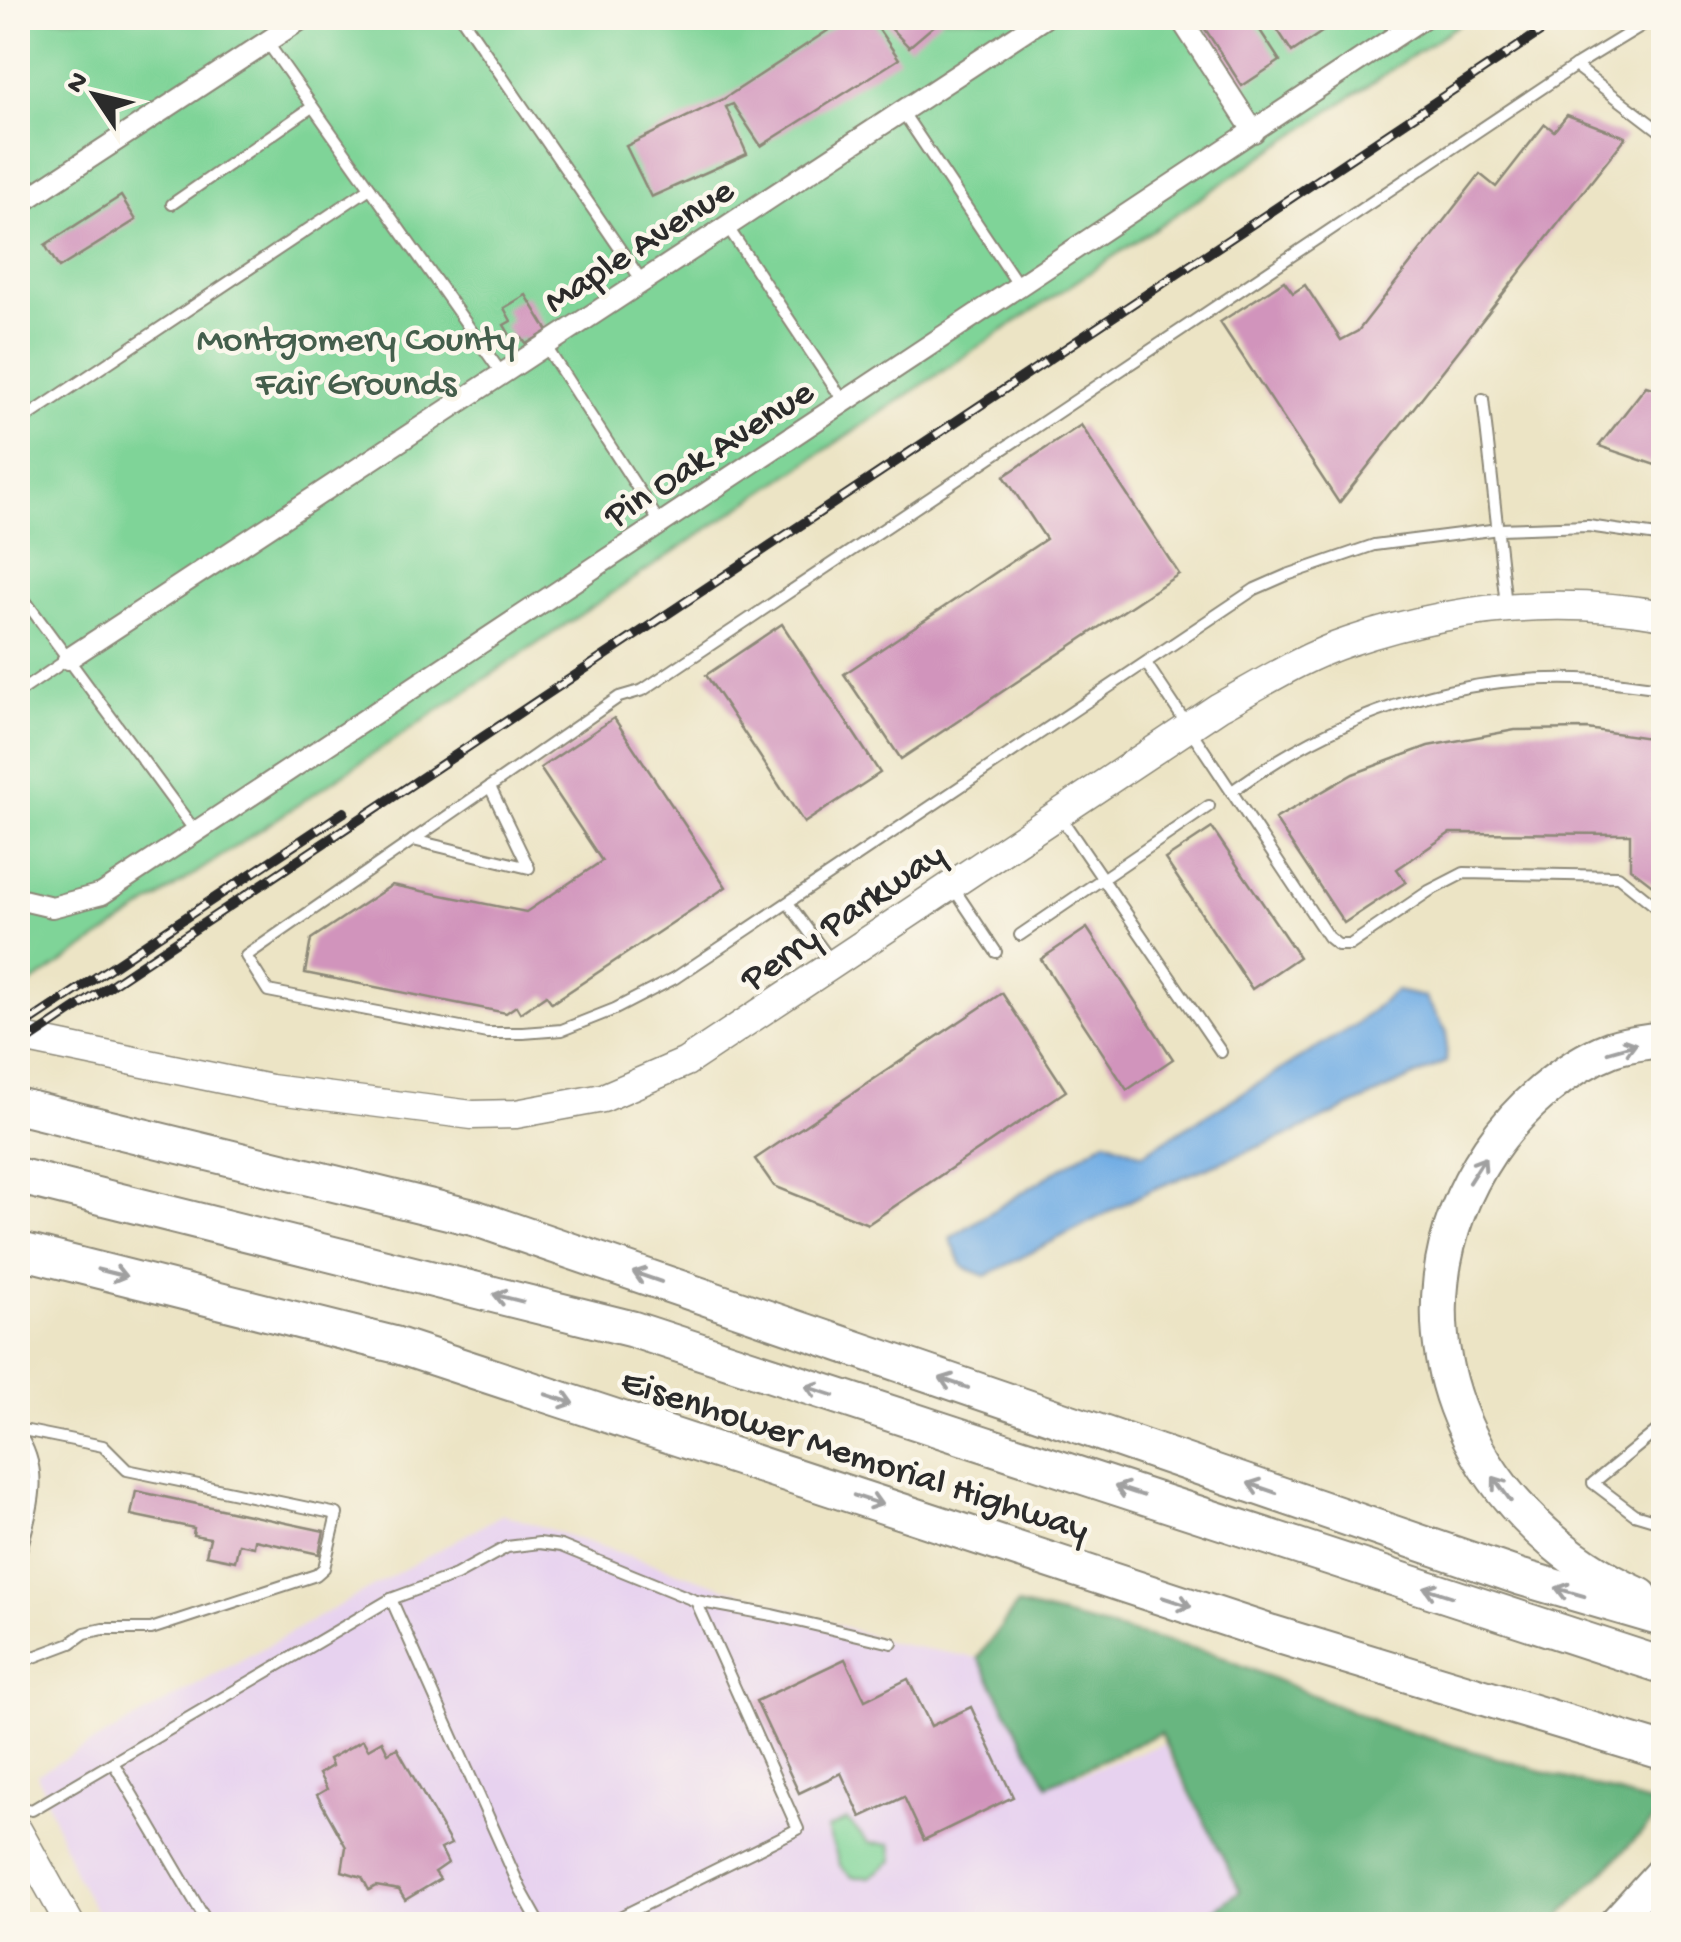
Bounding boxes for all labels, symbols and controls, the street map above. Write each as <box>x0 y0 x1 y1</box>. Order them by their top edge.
north arrow <box>45 45 145 145</box>
text: N <box>59 66 97 100</box>
street label: Maple Avenue <box>537 170 744 326</box>
park label: Montgomery County Fair Grounds <box>196 320 516 408</box>
street label: Pin Oak Avenue <box>597 372 823 541</box>
street label: Perry Parkway <box>733 834 955 1004</box>
one-way arrow <box>1605 1038 1637 1056</box>
one-way arrow <box>1466 1156 1487 1185</box>
one-way arrow <box>96 1265 127 1284</box>
one-way arrow <box>632 1267 663 1285</box>
one-way arrow <box>493 1288 524 1307</box>
street label: Eisenhower Memorial Highway <box>615 1361 1094 1554</box>
one-way arrow <box>940 1373 971 1391</box>
one-way arrow <box>804 1380 836 1398</box>
one-way arrow <box>543 1391 575 1409</box>
one-way arrow <box>1492 1476 1513 1503</box>
one-way arrow <box>1246 1478 1278 1496</box>
one-way arrow <box>1113 1481 1145 1499</box>
one-way arrow <box>852 1493 884 1511</box>
one-way arrow <box>1555 1581 1586 1600</box>
one-way arrow <box>1422 1582 1454 1600</box>
one-way arrow <box>1161 1594 1192 1612</box>

